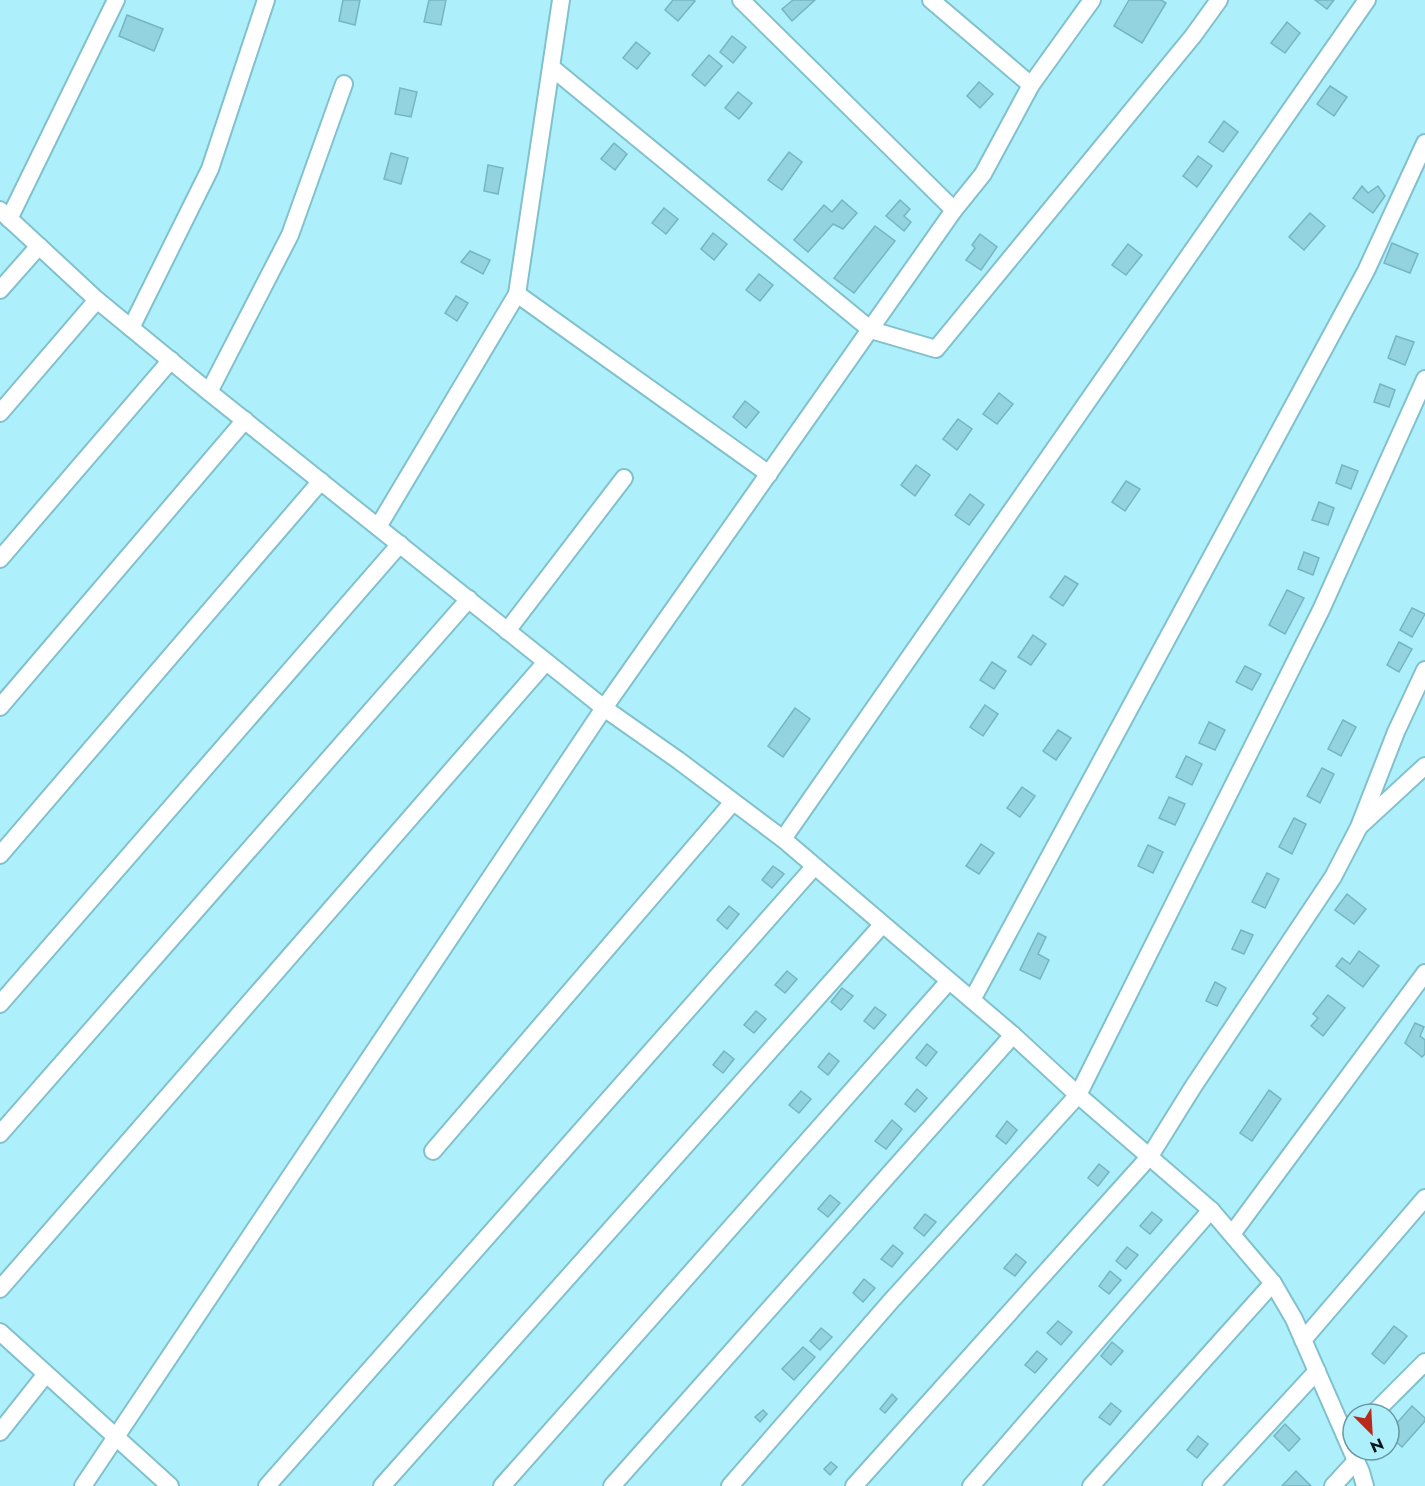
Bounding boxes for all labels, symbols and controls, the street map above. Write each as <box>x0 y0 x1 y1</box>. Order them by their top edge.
north arrow <box>1341 1402 1401 1462</box>
text: N <box>1366 1432 1387 1458</box>

